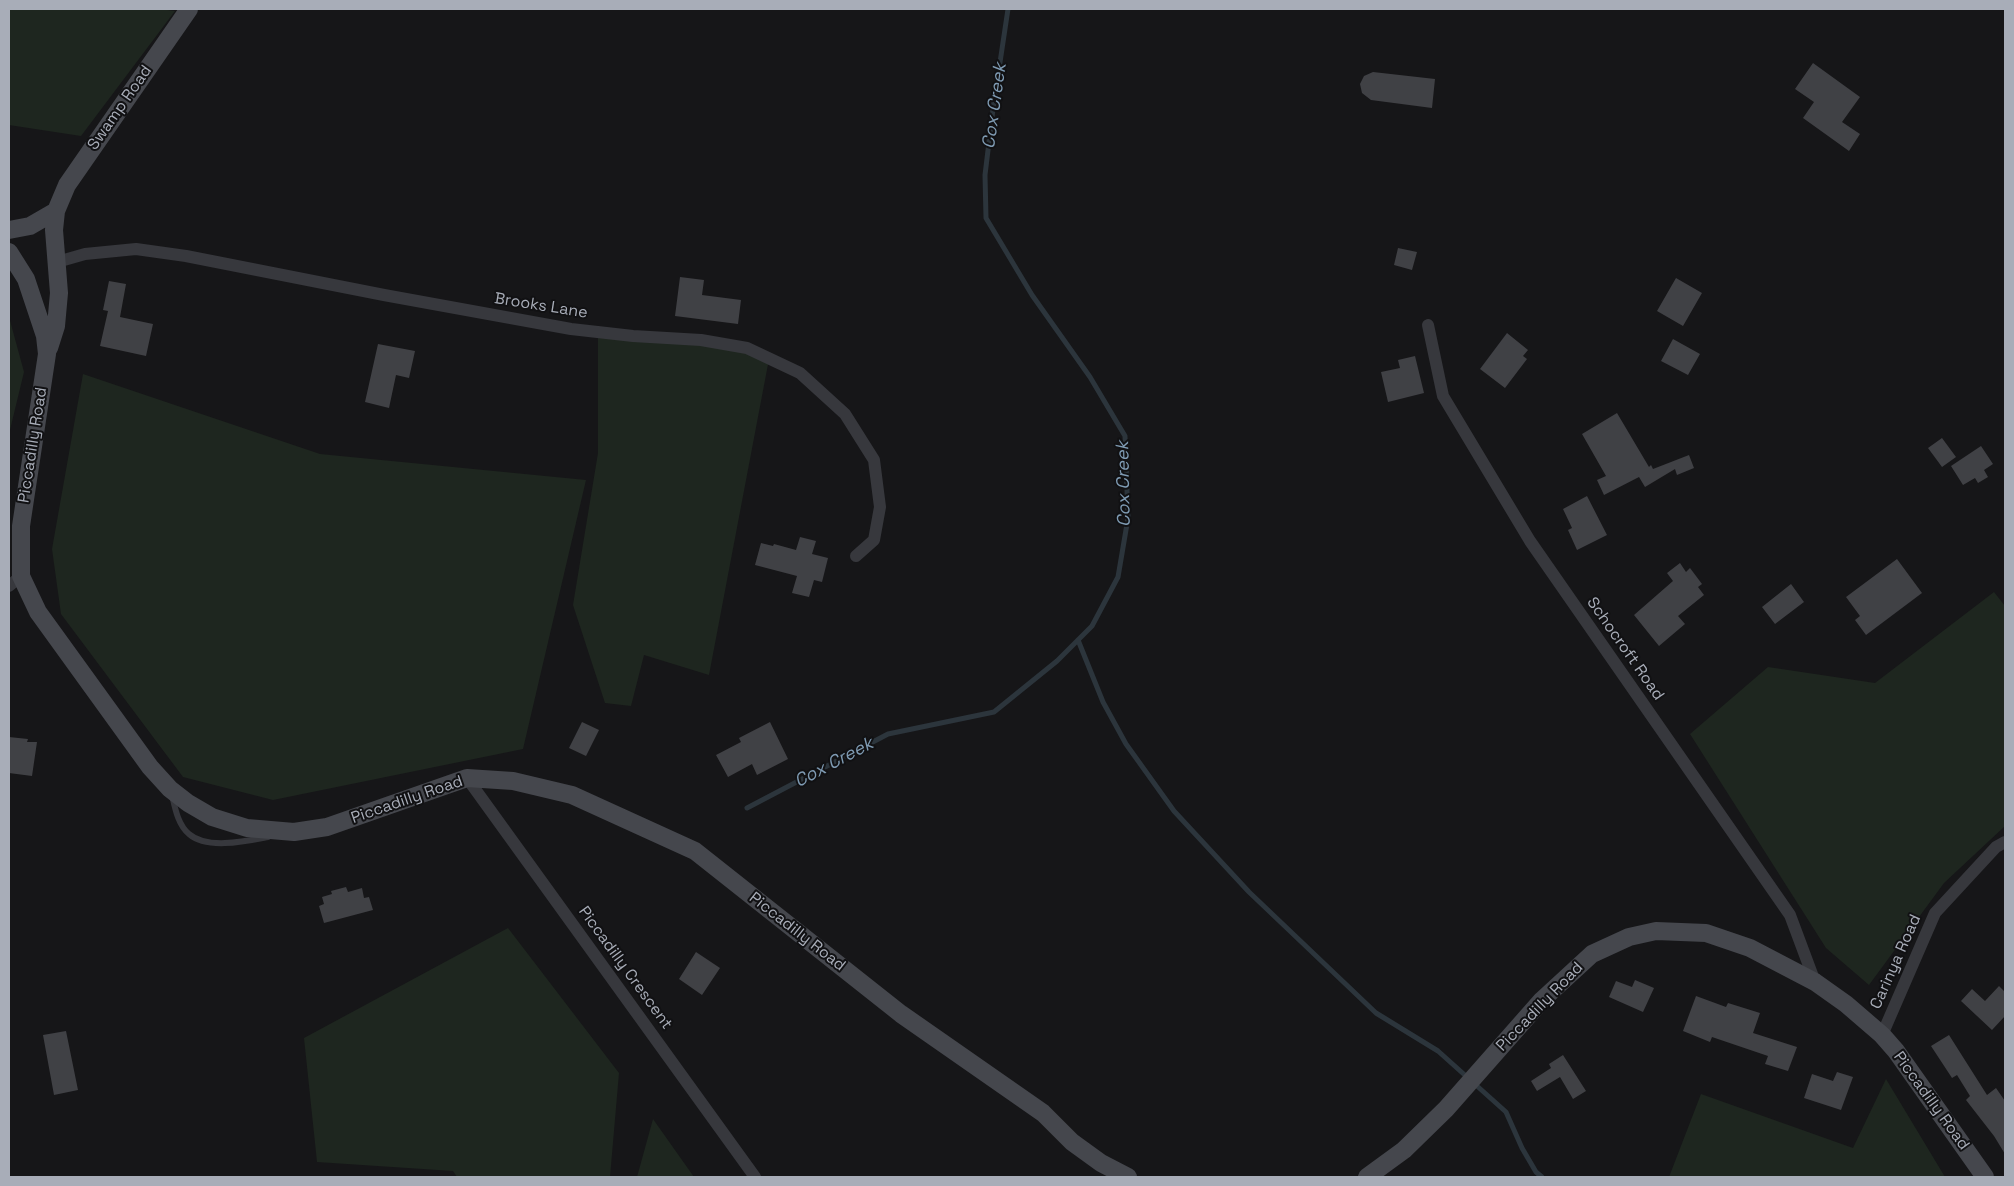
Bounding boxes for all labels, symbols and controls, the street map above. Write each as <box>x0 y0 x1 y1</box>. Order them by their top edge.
street label: Swamp Road <box>84 62 156 154</box>
water label: Cox Creek <box>978 62 1012 150</box>
street label: Brooks Lane <box>493 289 589 323</box>
street label: Piccadilly Road <box>14 386 52 504</box>
water label: Cox Creek <box>1112 441 1136 527</box>
street label: Schocroft Road <box>1582 594 1668 704</box>
water label: Cox Creek <box>791 733 877 793</box>
street label: Piccadilly Road <box>349 772 465 828</box>
street label: Piccadilly Road <box>745 888 849 976</box>
street label: Piccadilly Crescent <box>574 903 676 1033</box>
street label: Carinya Road <box>1867 912 1925 1012</box>
street label: Piccadilly Road <box>1492 958 1588 1056</box>
street label: Piccadilly Road <box>1889 1048 1973 1154</box>

